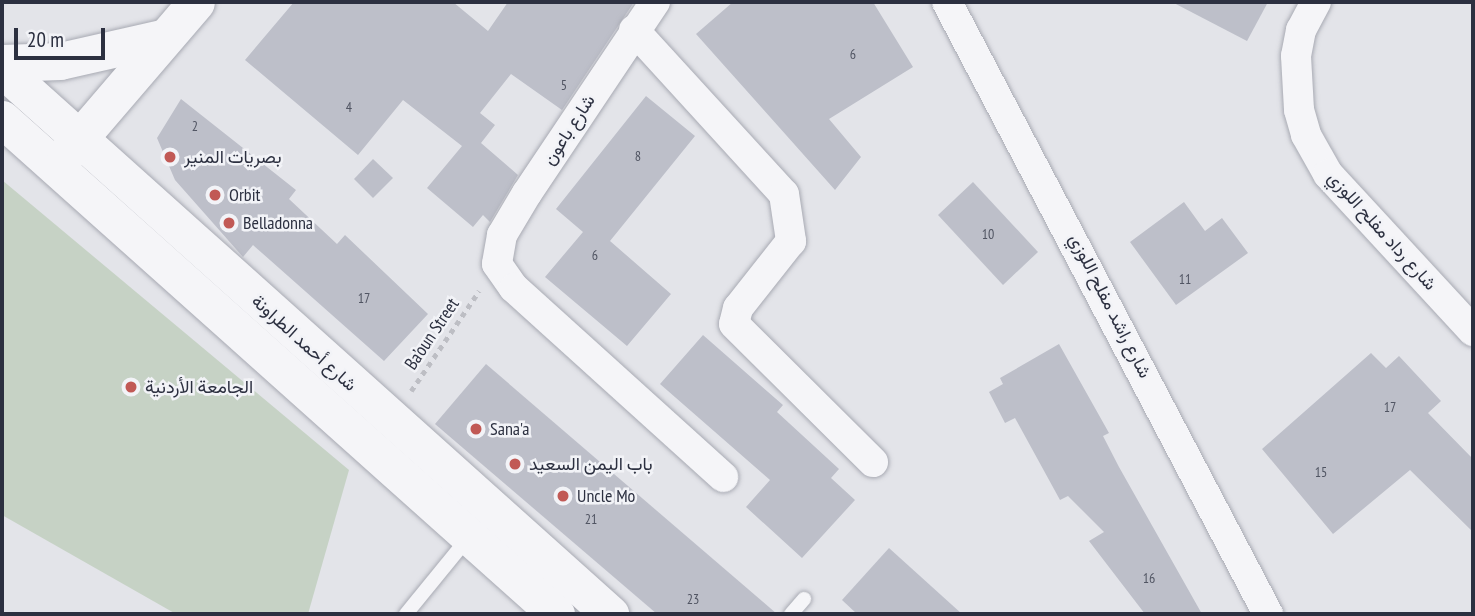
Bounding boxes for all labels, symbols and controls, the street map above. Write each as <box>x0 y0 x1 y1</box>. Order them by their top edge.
scale bar <box>18 14 108 58</box>
text: 20 m <box>27 26 64 53</box>
house number: 6 <box>850 46 856 62</box>
house number: 5 <box>561 77 567 93</box>
street label: شارع باعون <box>538 91 600 169</box>
house number: 4 <box>346 99 352 115</box>
house number: 2 <box>192 118 198 134</box>
place label: بصريات المنير <box>184 146 281 168</box>
house number: 8 <box>635 148 641 164</box>
marker: بصريات المنير <box>162 149 178 165</box>
street label: شارع رداد مفلح اللوزي <box>1323 167 1441 295</box>
place label: Orbit <box>229 184 260 206</box>
marker: Orbit <box>207 187 223 203</box>
place label: Belladonna <box>243 212 313 234</box>
marker: Belladonna <box>221 215 237 231</box>
house number: 10 <box>982 226 994 242</box>
street label: شارع راشد مفلح اللوزي <box>1064 230 1156 382</box>
house number: 6 <box>592 247 598 263</box>
house number: 11 <box>1179 271 1191 287</box>
street label: شارع أحمد الطراونة <box>247 290 361 396</box>
house number: 17 <box>358 290 370 306</box>
street label: Ba’oun Street <box>400 294 464 374</box>
place label: الجامعة الأردنية <box>145 376 253 398</box>
marker: الجامعة الأردنية <box>123 379 139 395</box>
house number: 17 <box>1384 399 1396 415</box>
place label: Sana'a <box>490 418 529 440</box>
marker: Sana'a <box>468 421 484 437</box>
place label: باب اليمن السعيد <box>529 453 653 475</box>
marker: باب اليمن السعيد <box>507 456 523 472</box>
house number: 15 <box>1315 464 1327 480</box>
place label: Uncle Mo <box>577 485 635 507</box>
marker: Uncle Mo <box>555 488 571 504</box>
house number: 21 <box>585 511 597 527</box>
house number: 16 <box>1143 570 1155 586</box>
house number: 23 <box>687 591 699 607</box>

